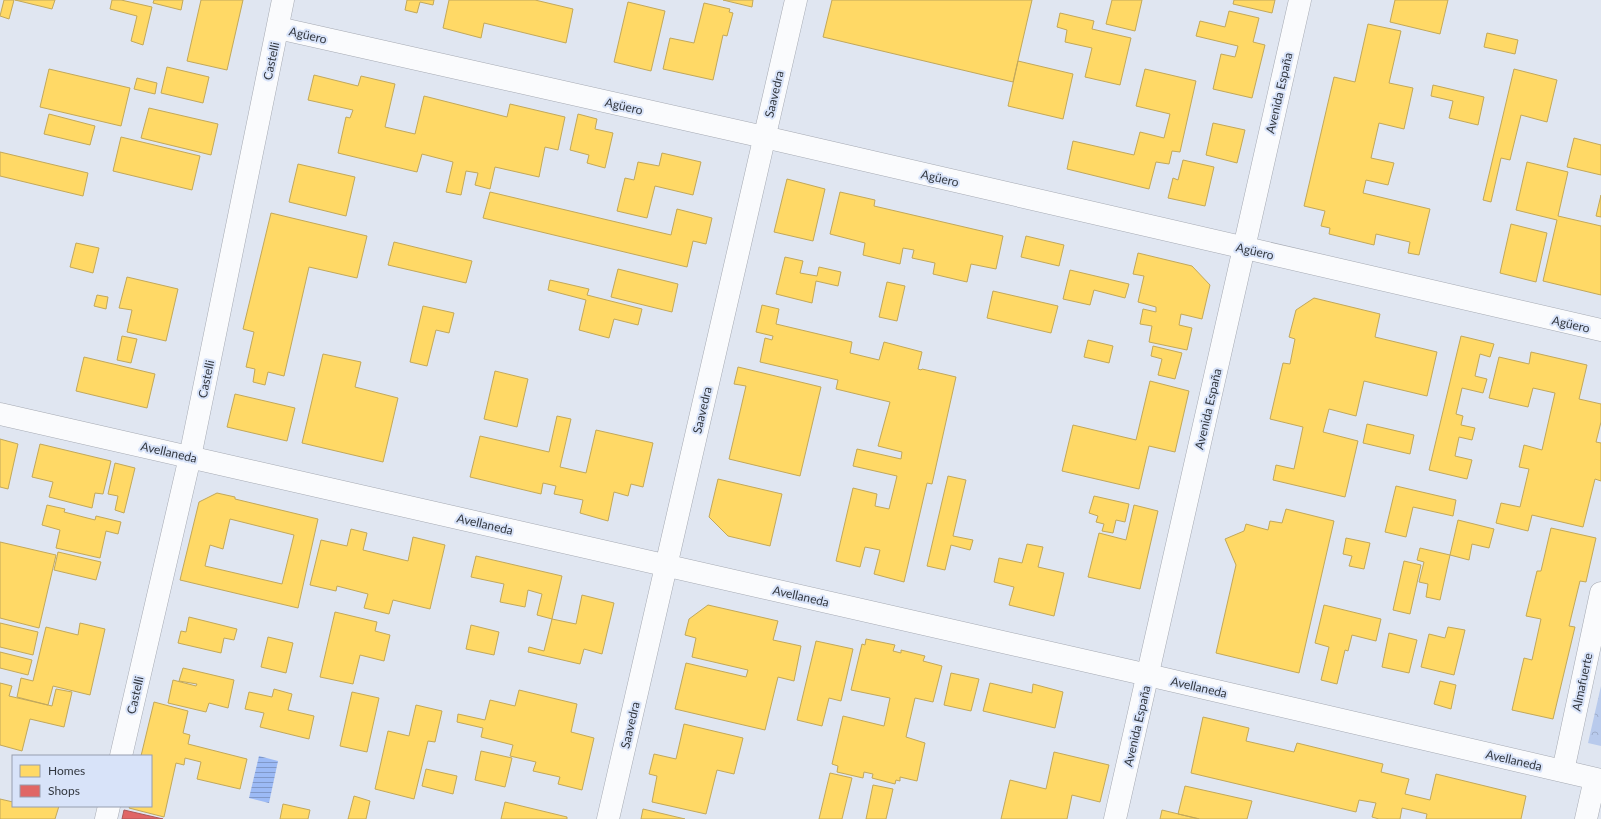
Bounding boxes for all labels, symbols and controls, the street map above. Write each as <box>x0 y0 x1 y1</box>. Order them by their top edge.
street label: Agüero <box>288 23 329 47</box>
street label: Castelli <box>260 41 282 81</box>
street label: Avenida España <box>1262 51 1296 135</box>
street label: Saavedra <box>761 69 787 119</box>
street label: Agüero <box>604 94 645 118</box>
street label: Agüero <box>920 166 961 190</box>
street label: Agüero <box>1235 239 1276 263</box>
street label: Agüero <box>1551 312 1592 336</box>
street label: Castelli <box>195 359 217 399</box>
street label: Avenida España <box>1191 367 1225 451</box>
street label: Saavedra <box>689 385 715 435</box>
street label: Avellaneda <box>139 438 199 466</box>
street label: Avellaneda <box>455 510 515 538</box>
street label: Avellaneda <box>771 582 831 610</box>
street label: Almafuerte <box>1569 652 1595 712</box>
street label: Avellaneda <box>1169 673 1229 701</box>
street label: Castelli <box>123 675 147 715</box>
street label: Avenida España <box>1120 684 1154 768</box>
street label: Saavedra <box>617 700 643 750</box>
street label: Avellaneda <box>1484 746 1544 774</box>
legend <box>12 755 152 807</box>
text: Homes <box>48 763 85 778</box>
text: Shops <box>48 783 80 798</box>

